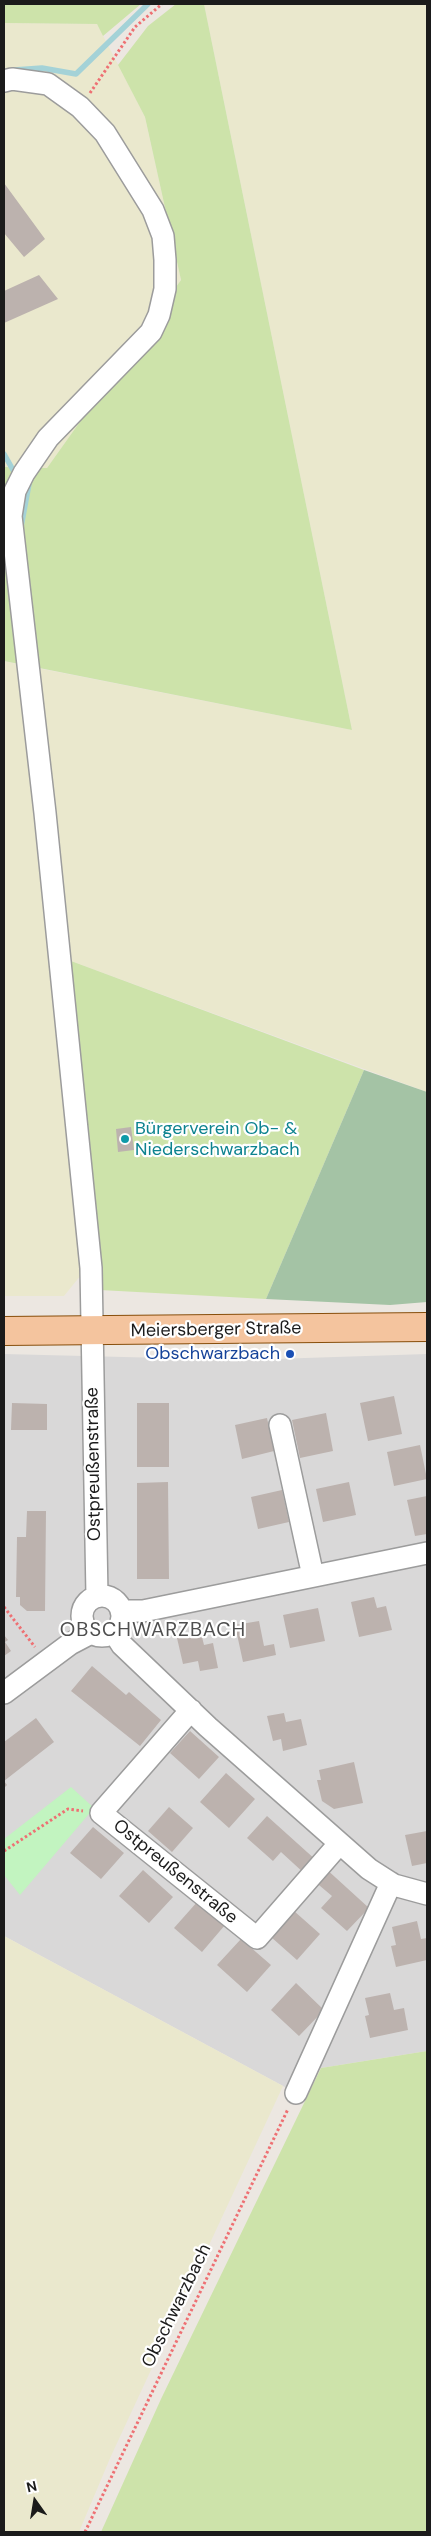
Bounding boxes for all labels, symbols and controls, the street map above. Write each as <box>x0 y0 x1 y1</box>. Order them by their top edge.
place label: Bürgerverein Ob- & Niederschwarzbach <box>135 1118 300 1160</box>
marker: Bürgerverein Ob- & Niederschwarzbach <box>119 1133 131 1145</box>
street label: Meiersberger Straße <box>130 1318 302 1342</box>
place label: Obschwarzbach <box>145 1343 280 1365</box>
marker: Obschwarzbach <box>284 1348 296 1360</box>
street label: Ostpreußenstraße <box>82 1387 106 1541</box>
district label: OBSCHWARZBACH <box>58 1619 248 1643</box>
street label: Ostpreußenstraße <box>108 1815 242 1929</box>
street label: Obschwarzbach <box>138 2241 216 2371</box>
north arrow <box>10 2476 60 2526</box>
text: N <box>25 2476 39 2496</box>

